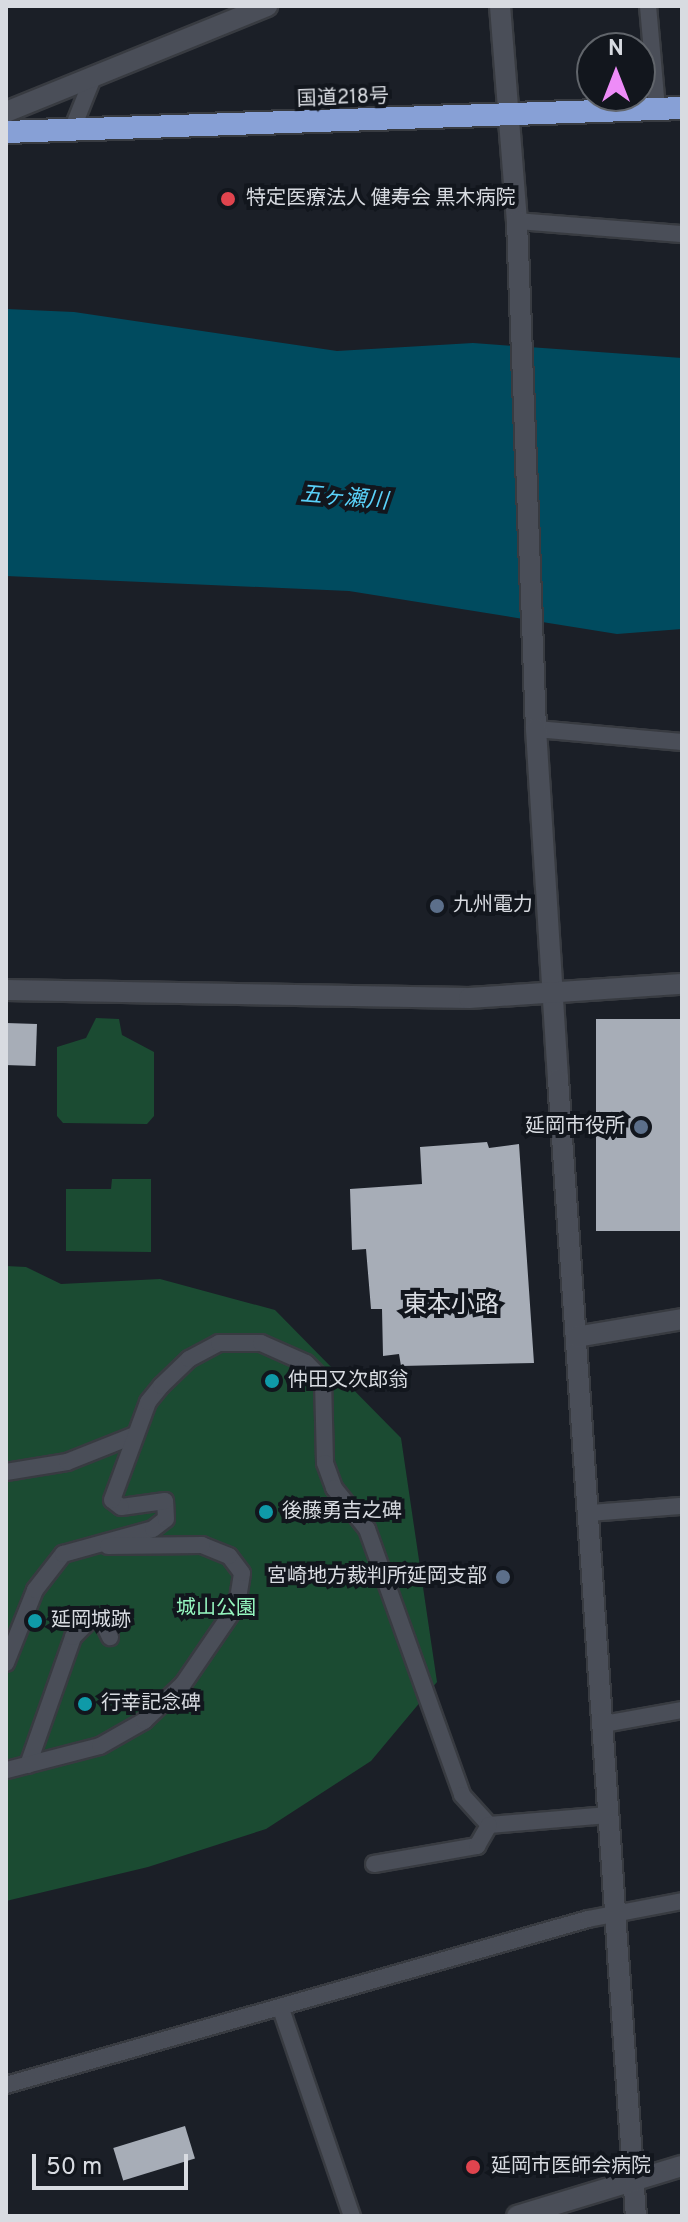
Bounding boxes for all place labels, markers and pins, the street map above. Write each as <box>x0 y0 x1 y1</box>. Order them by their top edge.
place label: 特定医療法人 健寿会 黒木病院 <box>246 187 515 211</box>
marker: 特定医療法人 健寿会 黒木病院 <box>217 188 239 210</box>
place label: 九州電力 <box>453 894 533 918</box>
marker: 九州電力 <box>428 897 446 915</box>
place label: 延岡市役所 <box>525 1115 625 1139</box>
marker: 延岡市役所 <box>632 1118 650 1136</box>
place label: 仲田又次郎翁 <box>288 1369 408 1393</box>
marker: 仲田又次郎翁 <box>263 1372 281 1390</box>
place label: 後藤勇吉之碑 <box>282 1500 402 1524</box>
marker: 後藤勇吉之碑 <box>257 1503 275 1521</box>
place label: 宮崎地方裁判所延岡支部 <box>267 1565 487 1589</box>
marker: 宮崎地方裁判所延岡支部 <box>494 1568 512 1586</box>
place label: 延岡城跡 <box>51 1609 131 1633</box>
marker: 延岡城跡 <box>26 1612 44 1630</box>
place label: 行幸記念碑 <box>101 1692 201 1716</box>
marker: 行幸記念碑 <box>76 1695 94 1713</box>
place label: 延岡市医師会病院 <box>491 2155 651 2179</box>
marker: 延岡市医師会病院 <box>462 2156 484 2178</box>

